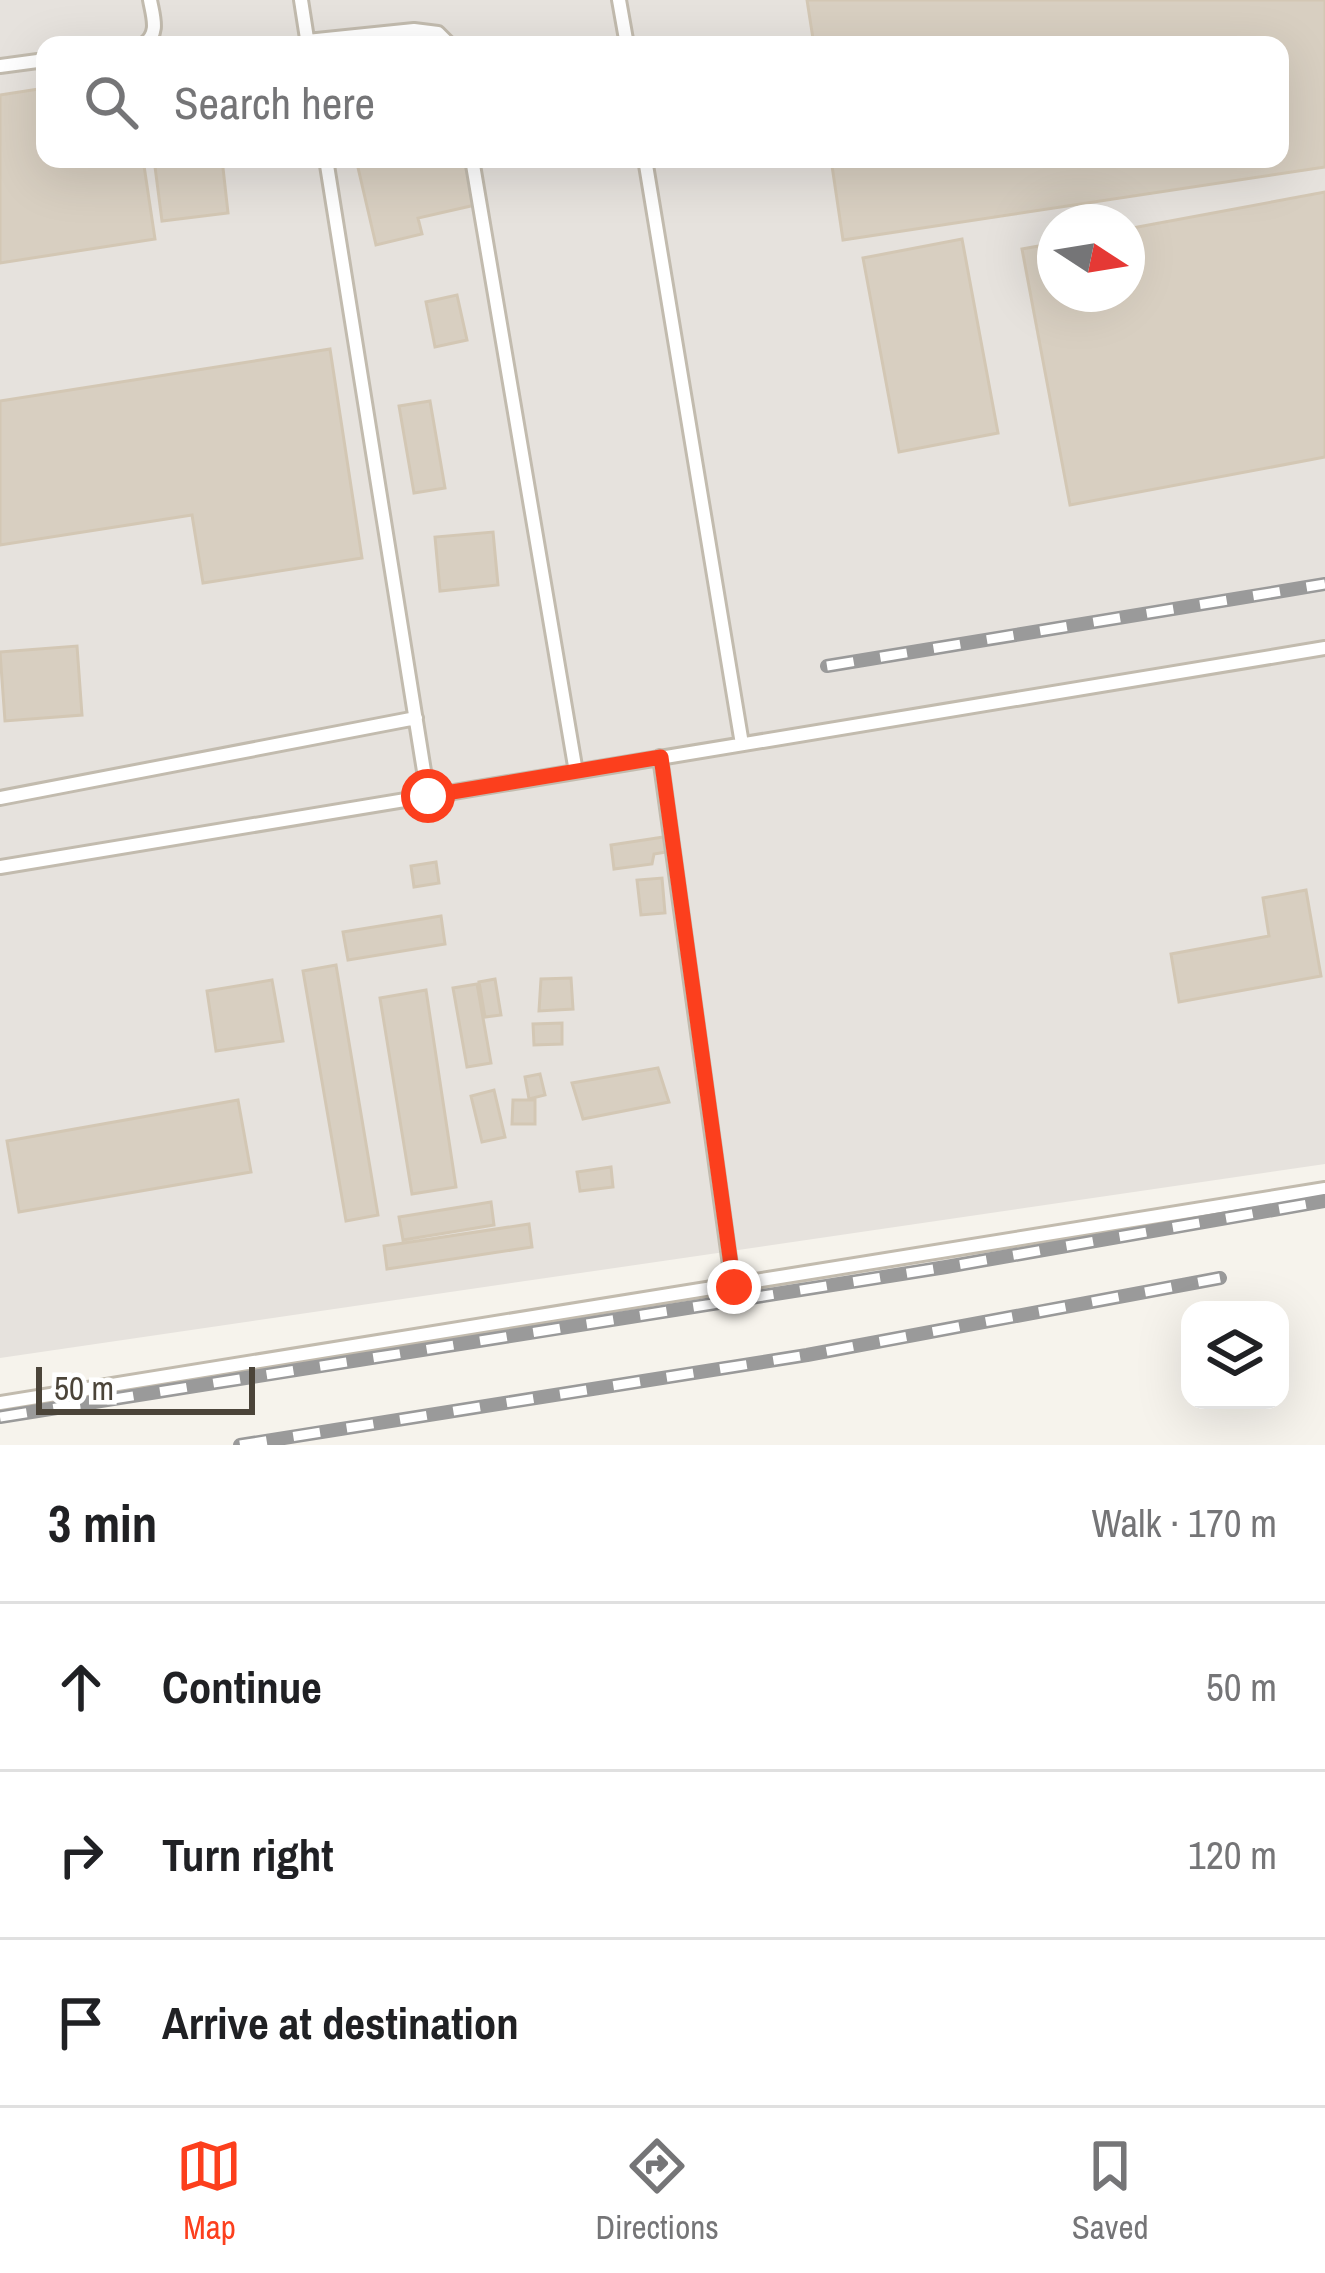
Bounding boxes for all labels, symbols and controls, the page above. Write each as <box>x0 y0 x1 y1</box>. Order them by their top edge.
search box <box>36 36 1289 168</box>
icon: search <box>78 69 144 135</box>
text: Search here <box>174 72 375 133</box>
north arrow <box>1037 204 1145 312</box>
route start <box>401 769 455 823</box>
route end <box>707 1260 761 1314</box>
map controls <box>1181 1301 1289 1409</box>
button: layers <box>1181 1301 1289 1409</box>
scale bar <box>36 1361 255 1414</box>
text: 50 m <box>54 1366 114 1410</box>
text: 3 min <box>48 1489 157 1558</box>
text: Walk · 170 m <box>1092 1497 1277 1549</box>
icon: ahead <box>48 1654 114 1720</box>
text: Continue <box>162 1656 322 1717</box>
text: 50 m <box>1206 1661 1277 1713</box>
icon: right <box>48 1822 114 1888</box>
text: Turn right <box>162 1824 334 1885</box>
text: 120 m <box>1188 1829 1277 1881</box>
icon: arrive <box>48 1990 114 2056</box>
text: Arrive at destination <box>162 1992 519 2053</box>
tab: Map <box>176 2133 242 2249</box>
tab: Directions <box>595 2133 719 2249</box>
tab: Saved <box>1072 2133 1148 2249</box>

